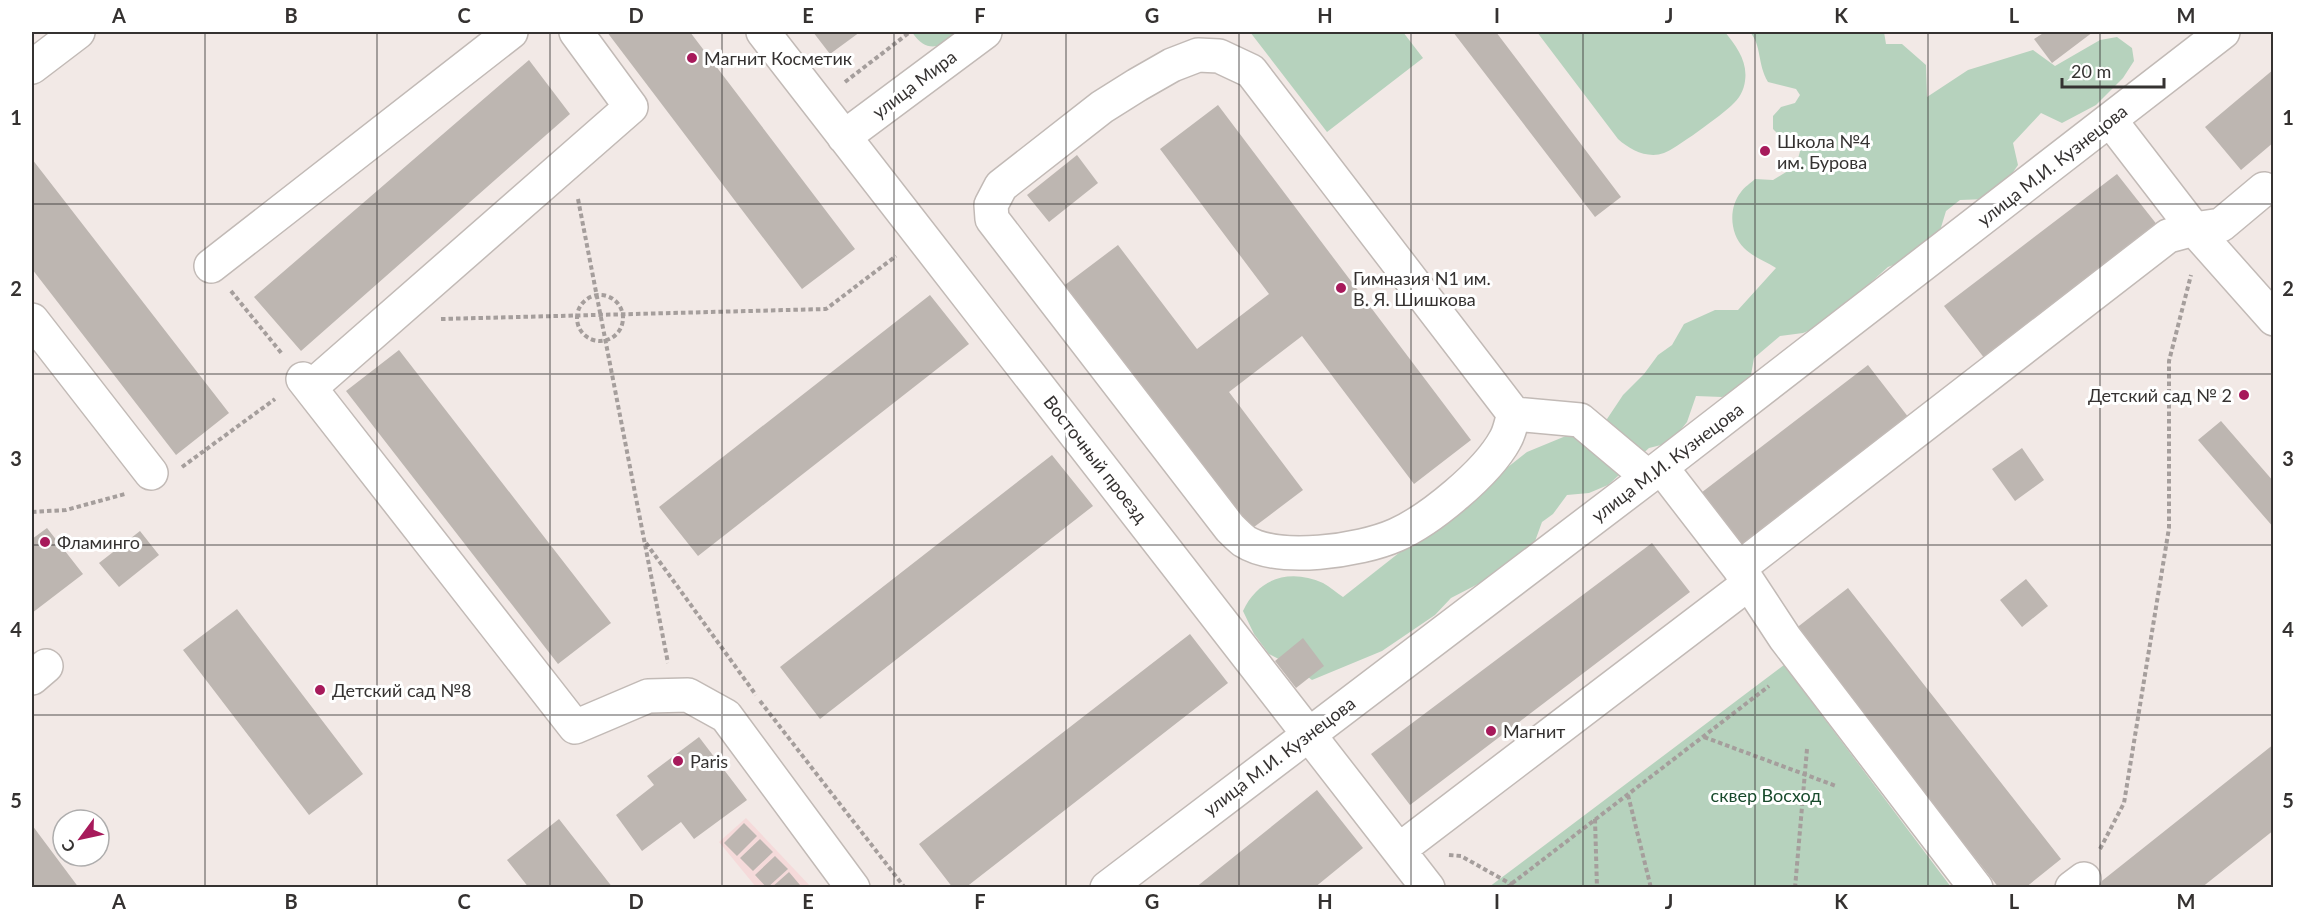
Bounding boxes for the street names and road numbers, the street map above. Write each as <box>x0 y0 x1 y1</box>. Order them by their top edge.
street label: улица Мира <box>868 45 960 123</box>
street label: улица М.И. Кузнецова <box>1973 100 2131 230</box>
street label: Восточный проезд <box>1039 391 1153 527</box>
street label: улица М.И. Кузнецова <box>1587 398 1747 526</box>
street label: улица М.И. Кузнецова <box>1199 692 1359 820</box>

